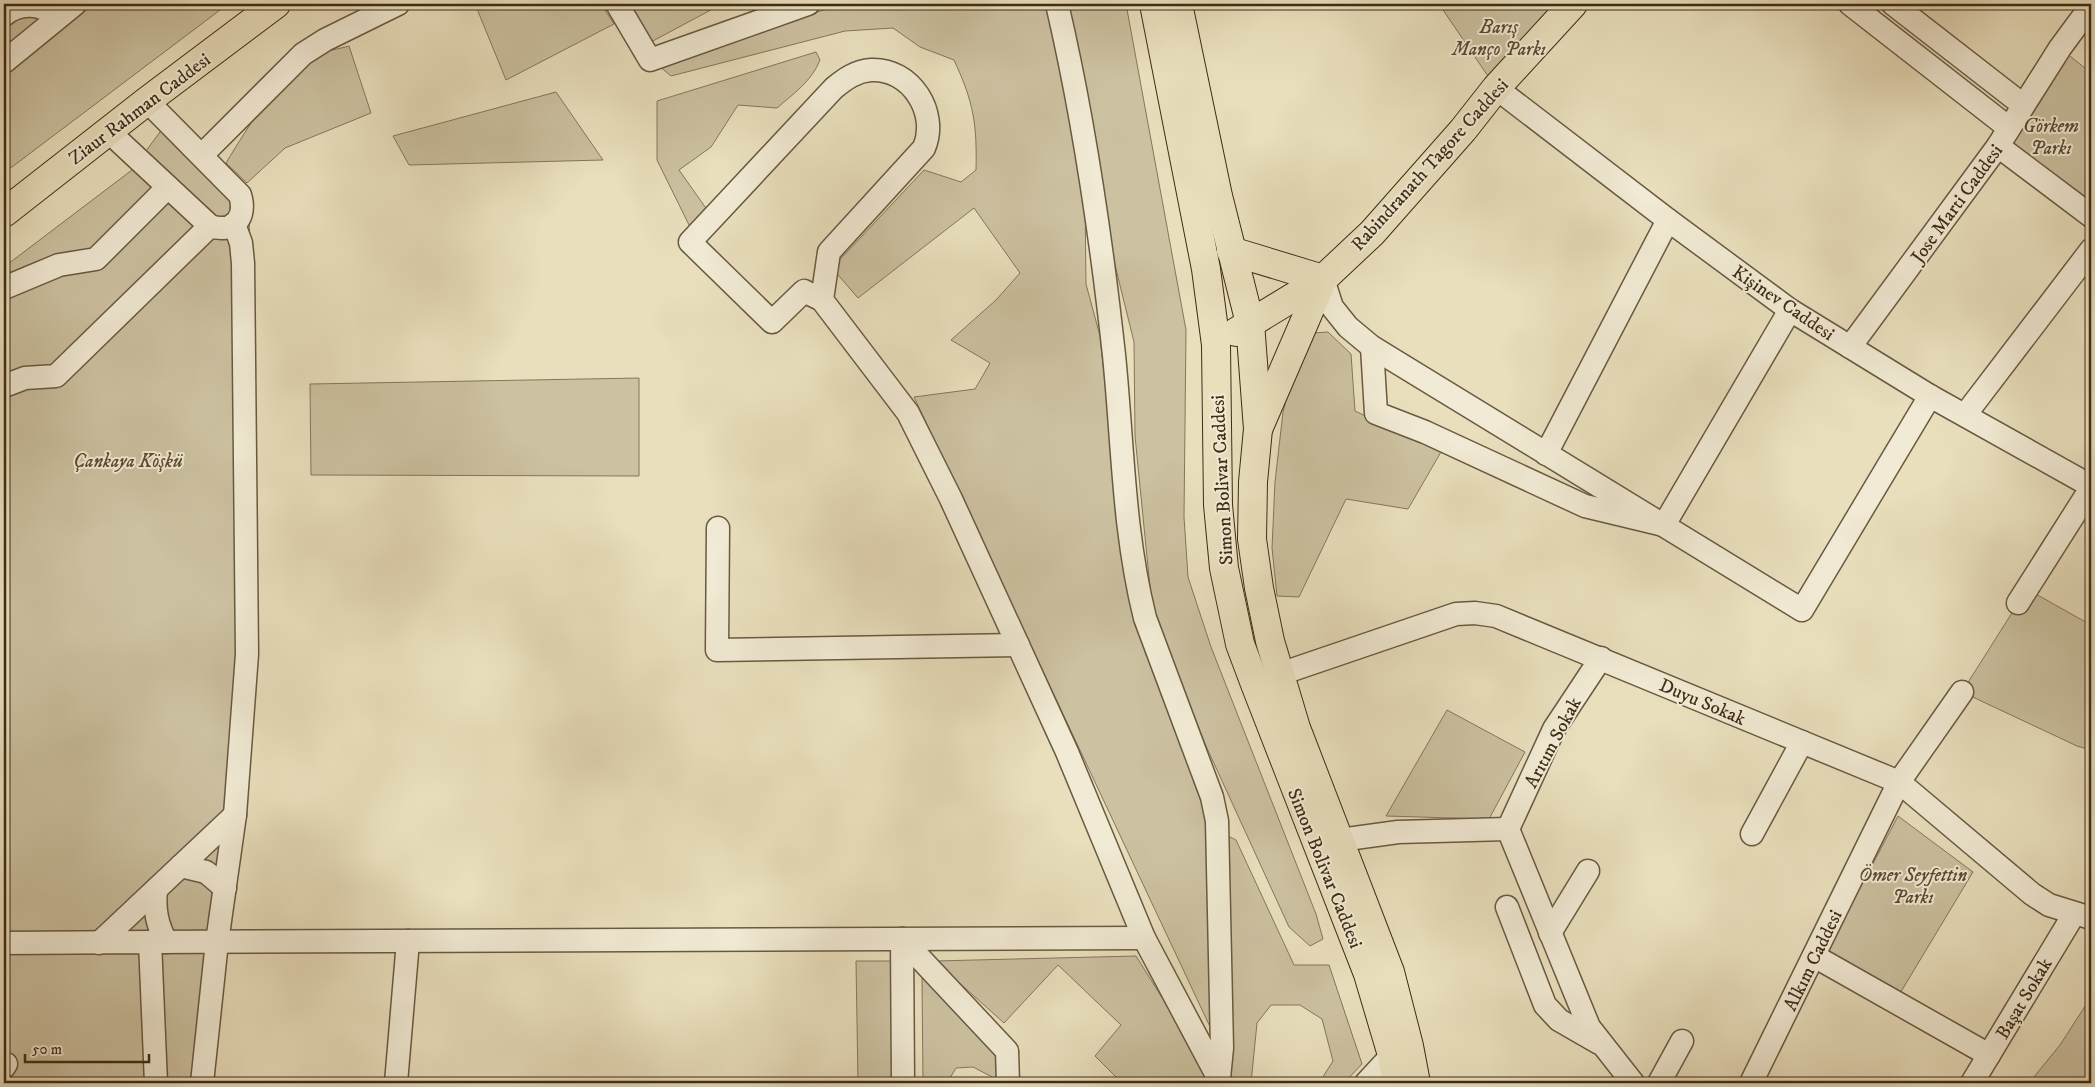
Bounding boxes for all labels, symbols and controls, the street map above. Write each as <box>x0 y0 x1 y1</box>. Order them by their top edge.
park label: Barış Manço Parkı <box>1450 16 1546 61</box>
street label: Ziaur Rahman Caddesi <box>65 48 215 170</box>
street label: Rabindranath Tagore Caddesi <box>1347 74 1514 256</box>
park label: Görkem Parkı <box>2023 115 2079 160</box>
street label: Jose Marti Caddesi <box>1905 140 2008 269</box>
street label: Kişinev Caddesi <box>1728 261 1839 346</box>
street label: Simon Bolivar Caddesi <box>1207 394 1238 566</box>
park label: Çankaya Köşkü <box>73 450 183 473</box>
street label: Duyu Sokak <box>1656 674 1750 731</box>
street label: Arıtım Sokak <box>1520 693 1587 792</box>
street label: Simon Bolivar Caddesi <box>1282 785 1367 952</box>
park label: Ömer Seyfettin Parkı <box>1859 864 1968 909</box>
street label: Alkım Caddesi <box>1779 906 1848 1015</box>
street label: Başat Sokak <box>1991 953 2058 1044</box>
scale bar <box>25 1032 149 1064</box>
text: 50 m <box>32 1040 62 1059</box>

